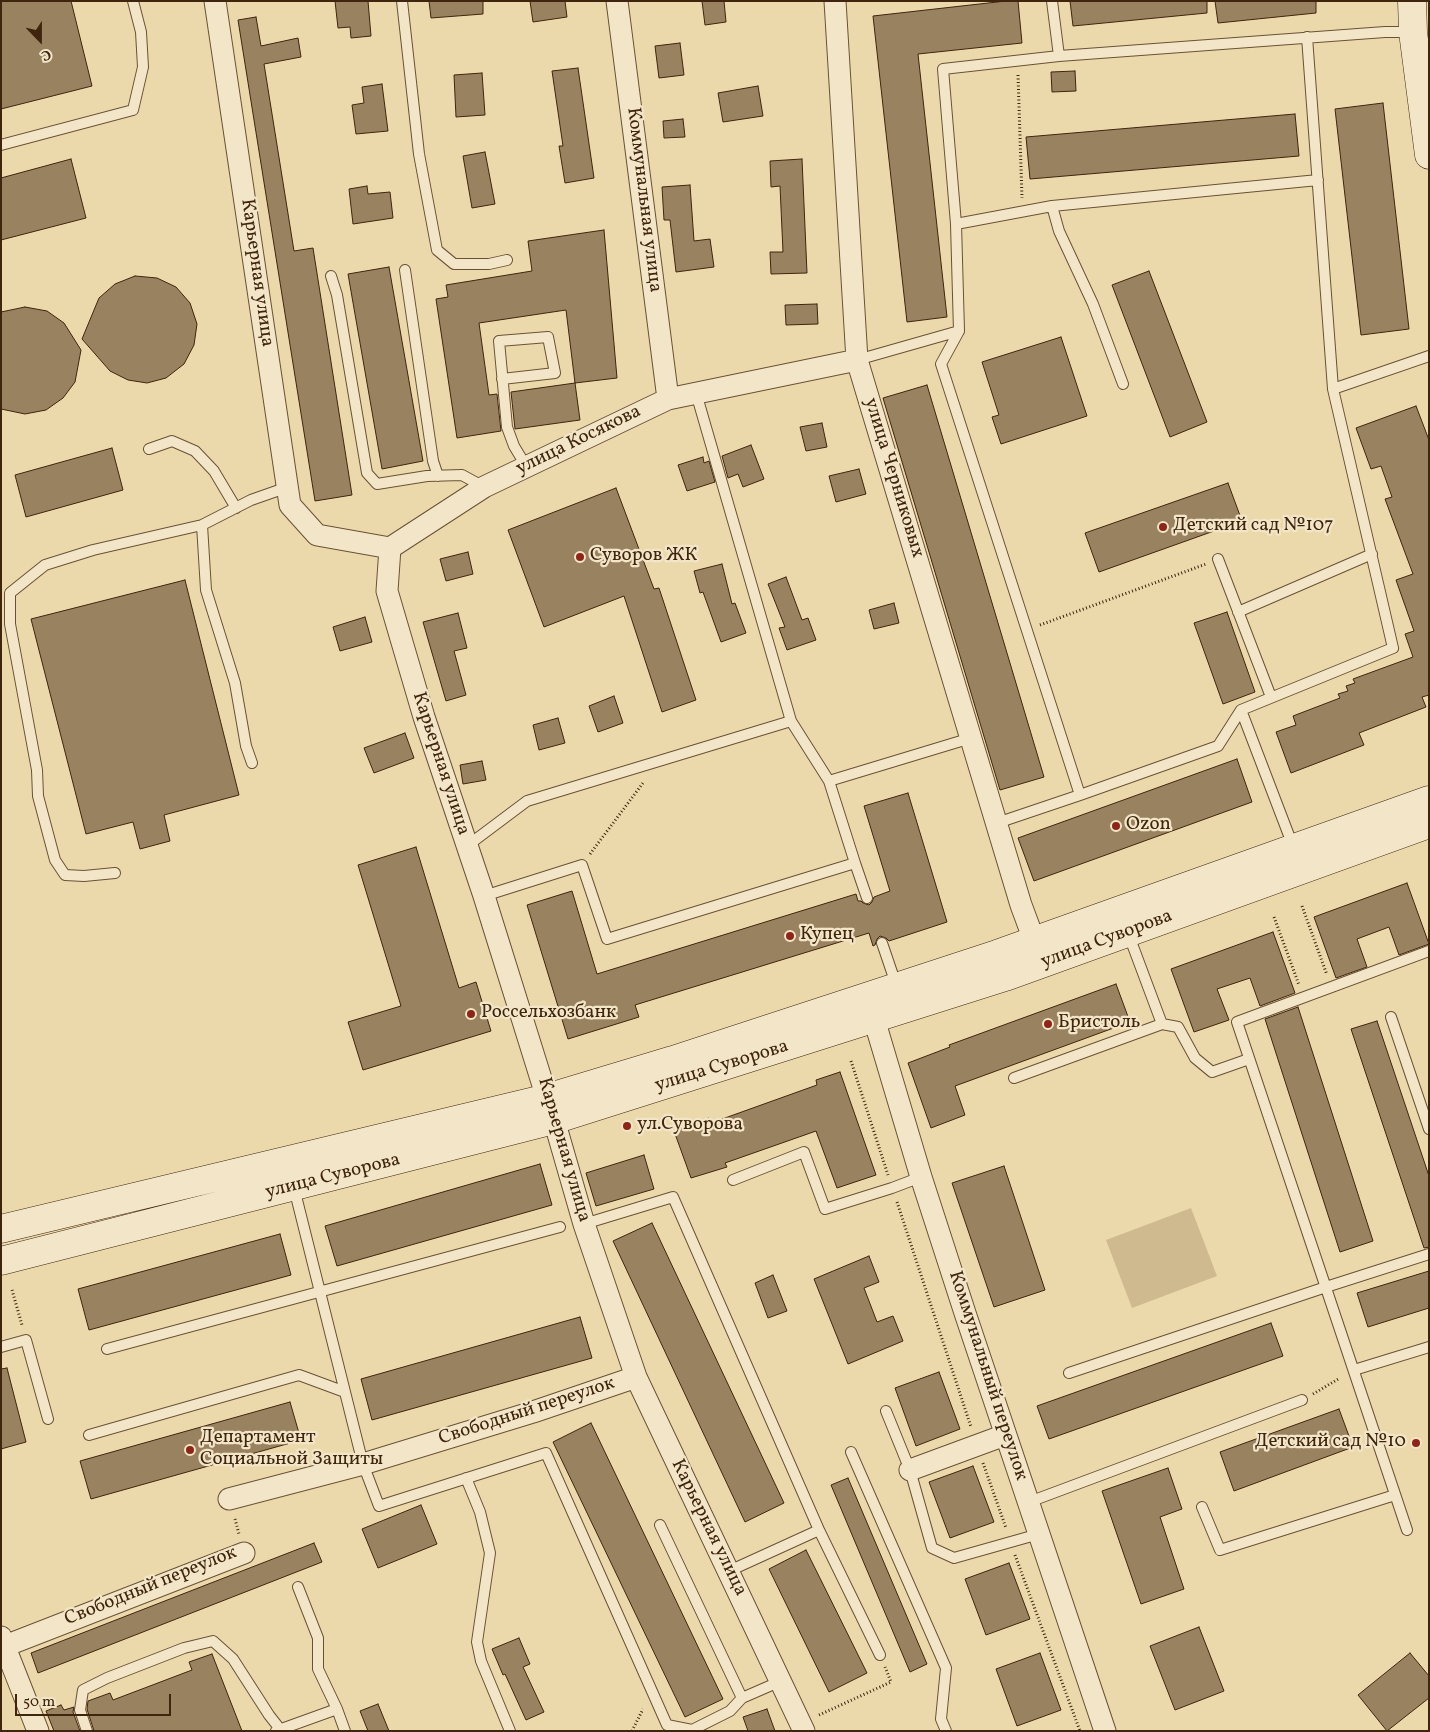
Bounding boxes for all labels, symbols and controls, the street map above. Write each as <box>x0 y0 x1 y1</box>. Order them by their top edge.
north arrow <box>15 15 65 65</box>
text: С <box>38 44 54 65</box>
street label: Коммунальная улица <box>620 106 666 294</box>
street label: Карьерная улица <box>234 197 278 349</box>
street label: улица Черниковых <box>858 395 928 561</box>
street label: улица Косякова <box>513 401 645 481</box>
place label: Детский сад №107 <box>1173 516 1333 538</box>
marker: Детский сад №107 <box>1157 521 1169 533</box>
place label: Суворов ЖК <box>590 546 697 568</box>
marker: Суворов ЖК <box>574 551 586 563</box>
street label: Карьерная улица <box>406 689 474 839</box>
place label: Ozon <box>1126 815 1171 837</box>
marker: Ozon <box>1110 820 1122 832</box>
street label: улица Суворова <box>1038 906 1176 974</box>
place label: Купец <box>800 925 854 947</box>
marker: Купец <box>784 930 796 942</box>
place label: Россельхозбанк <box>481 1003 616 1025</box>
marker: Россельхозбанк <box>465 1008 477 1020</box>
place label: Бристоль <box>1058 1013 1140 1035</box>
marker: Бристоль <box>1042 1018 1054 1030</box>
street label: улица Суворова <box>652 1036 792 1098</box>
street label: Карьерная улица <box>531 1075 595 1225</box>
place label: ул.Суворова <box>637 1115 743 1137</box>
marker: ул.Суворова <box>621 1120 633 1132</box>
street label: улица Суворова <box>263 1149 403 1205</box>
street label: Коммунальный переулок <box>942 1268 1032 1484</box>
street label: Свободный переулок <box>436 1373 618 1451</box>
place label: Департамент Социальной Защиты <box>200 1428 383 1472</box>
place label: Детский сад №10 <box>1255 1432 1406 1454</box>
marker: Детский сад №10 <box>1410 1437 1422 1449</box>
marker: Департамент Социальной Защиты <box>184 1444 196 1456</box>
street label: Карьерная улица <box>665 1456 751 1600</box>
street label: Свободный переулок <box>62 1542 240 1632</box>
scale bar <box>18 1684 174 1716</box>
text: 50 m <box>23 1692 55 1713</box>

